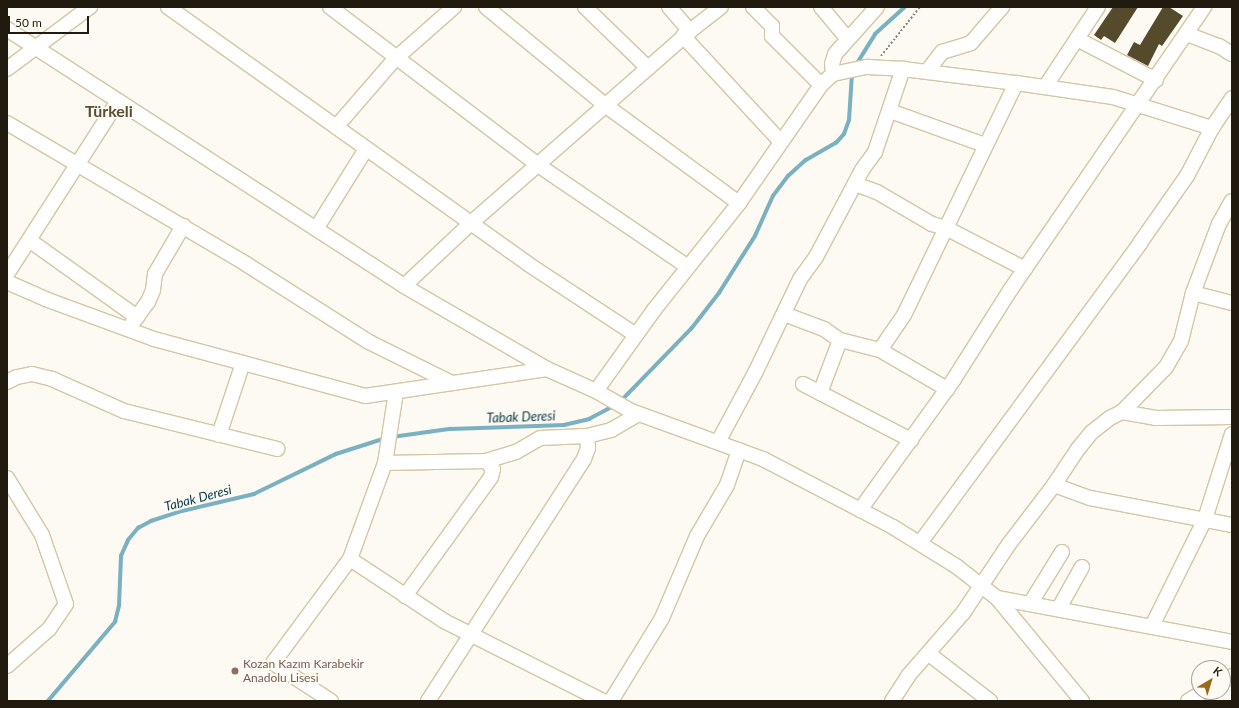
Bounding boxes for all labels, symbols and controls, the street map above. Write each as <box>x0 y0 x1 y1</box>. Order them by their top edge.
scale bar <box>10 8 91 34</box>
text: 50 m <box>15 15 42 30</box>
district label: Türkeli <box>85 101 133 121</box>
water label: Tabak Deresi <box>486 408 556 426</box>
water label: Tabak Deresi <box>163 482 233 514</box>
place label: Kozan Kazım Karabekir Anadolu Lisesi <box>243 657 364 685</box>
north arrow <box>1191 660 1231 700</box>
text: K <box>1211 663 1225 678</box>
marker: Kozan Kazım Karabekir Anadolu Lisesi <box>230 666 240 676</box>

